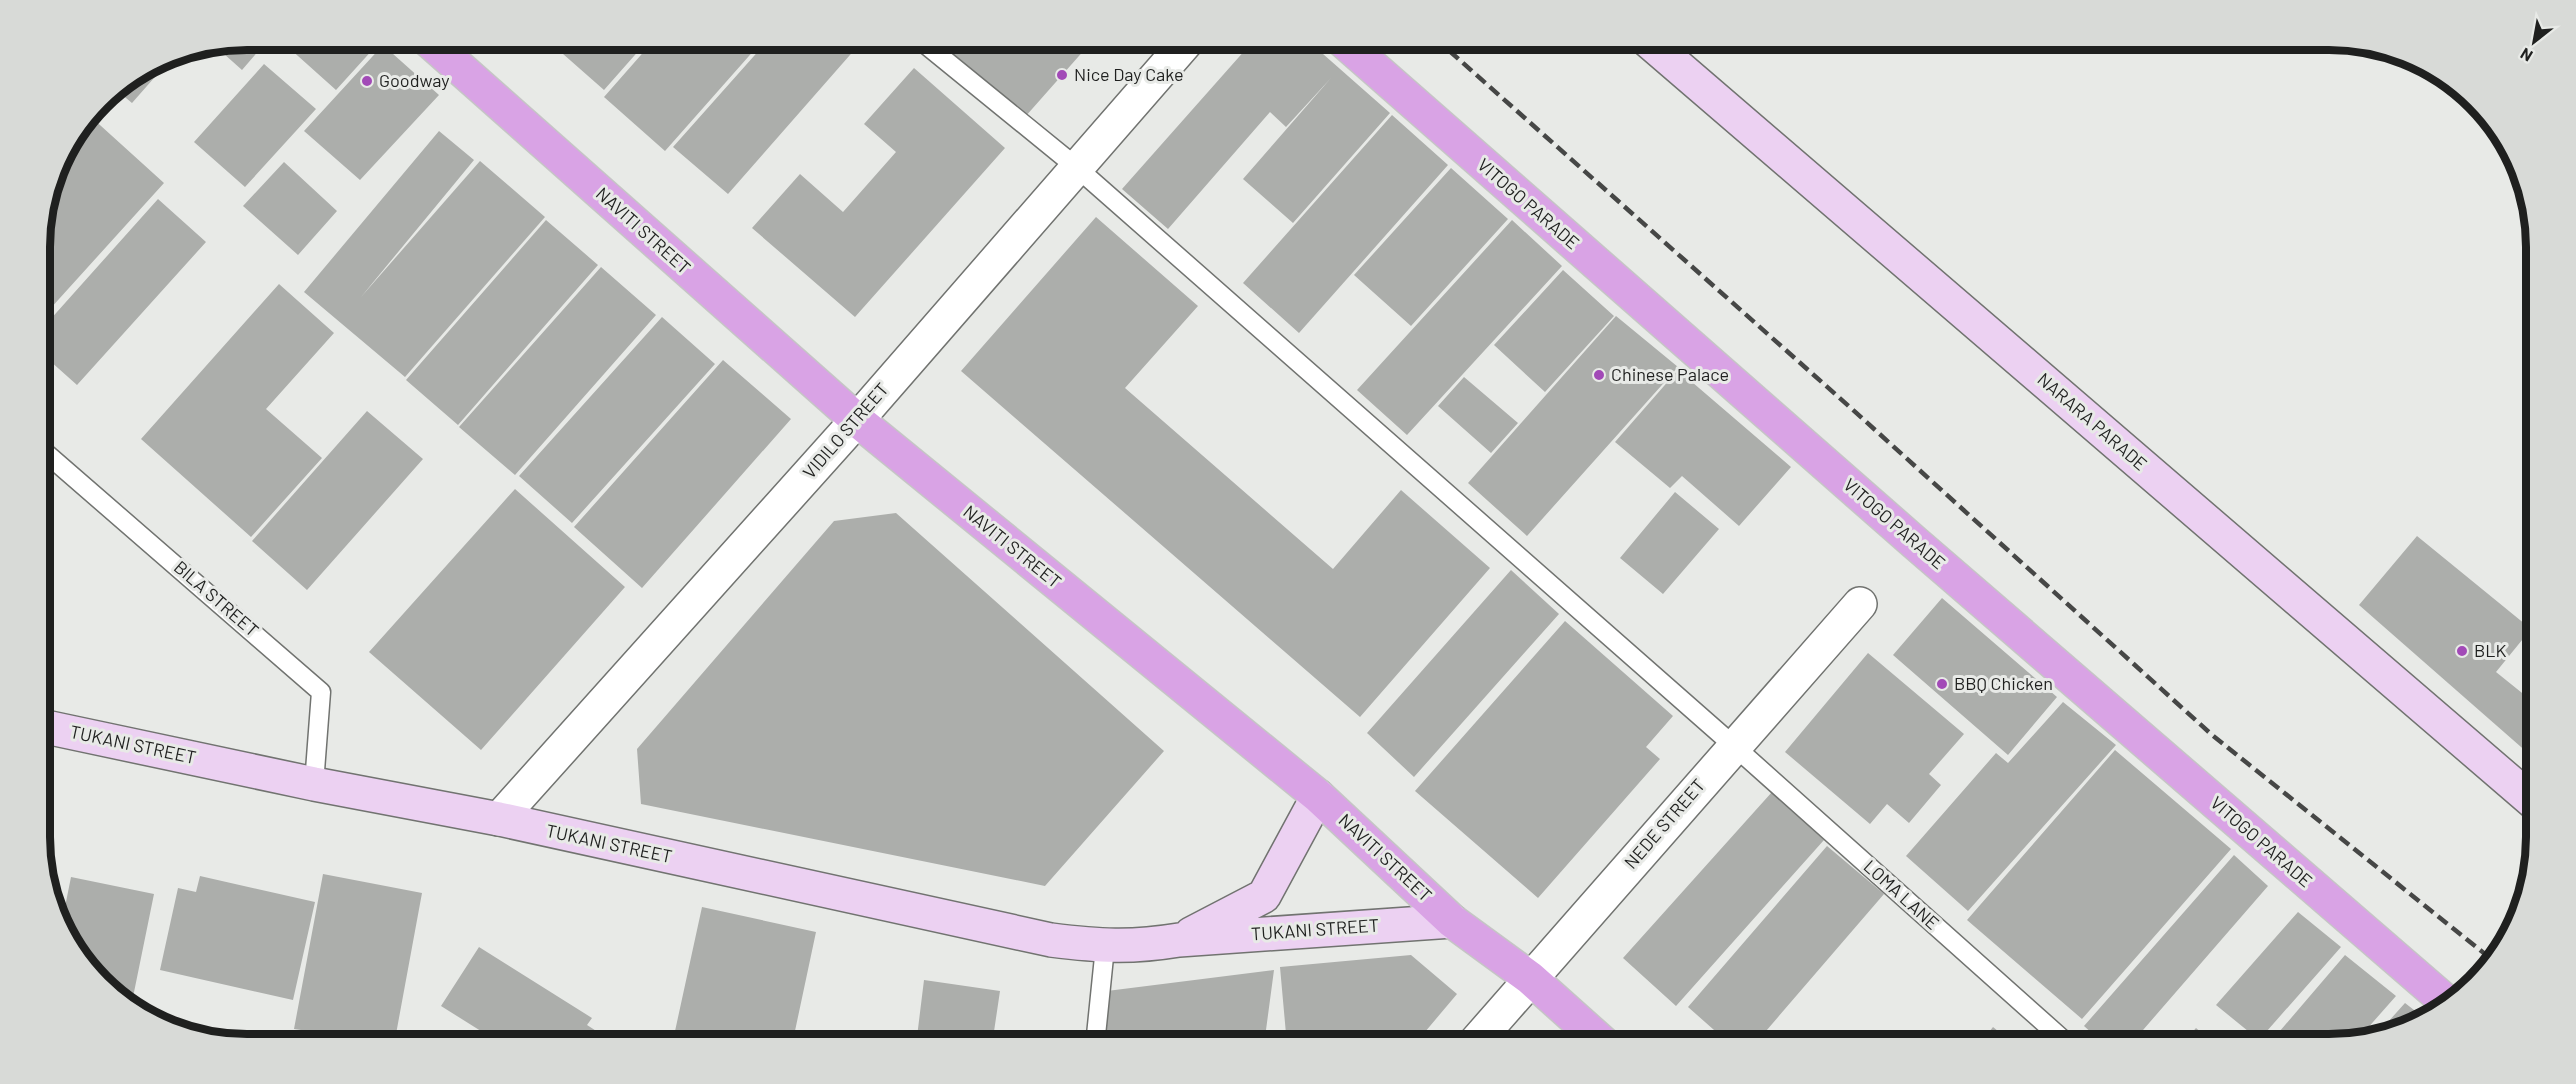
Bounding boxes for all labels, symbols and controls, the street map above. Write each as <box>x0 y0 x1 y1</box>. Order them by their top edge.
north arrow <box>2504 12 2564 72</box>
text: N <box>2517 44 2535 66</box>
place label: Nice Day Cake <box>1074 63 1184 85</box>
marker: Nice Day Cake <box>1055 68 1069 82</box>
place label: Goodway <box>379 69 450 91</box>
marker: Goodway <box>360 74 374 88</box>
street label: VITOGO PARADE <box>1473 153 1584 253</box>
street label: NAVITI STREET <box>592 182 695 278</box>
place label: Chinese Palace <box>1611 363 1729 385</box>
marker: Chinese Palace <box>1592 368 1606 382</box>
street label: NARARA PARADE <box>2033 368 2152 475</box>
street label: VIDILO STREET <box>798 378 893 483</box>
street label: VITOGO PARADE <box>1839 473 1950 573</box>
street label: NAVITI STREET <box>959 500 1066 592</box>
street label: BILA STREET <box>170 556 263 641</box>
place label: BLK <box>2474 639 2507 661</box>
marker: BLK <box>2455 644 2469 658</box>
place label: BBQ Chicken <box>1954 672 2053 694</box>
marker: BBQ Chicken <box>1935 677 1949 691</box>
street label: TUKANI STREET <box>68 720 198 768</box>
street label: NEDE STREET <box>1619 774 1709 873</box>
street label: VITOGO PARADE <box>2206 791 2317 891</box>
street label: NAVITI STREET <box>1335 809 1437 906</box>
street label: TUKANI STREET <box>544 819 674 867</box>
street label: LOMA LANE <box>1860 855 1944 934</box>
street label: TUKANI STREET <box>1250 914 1380 944</box>

